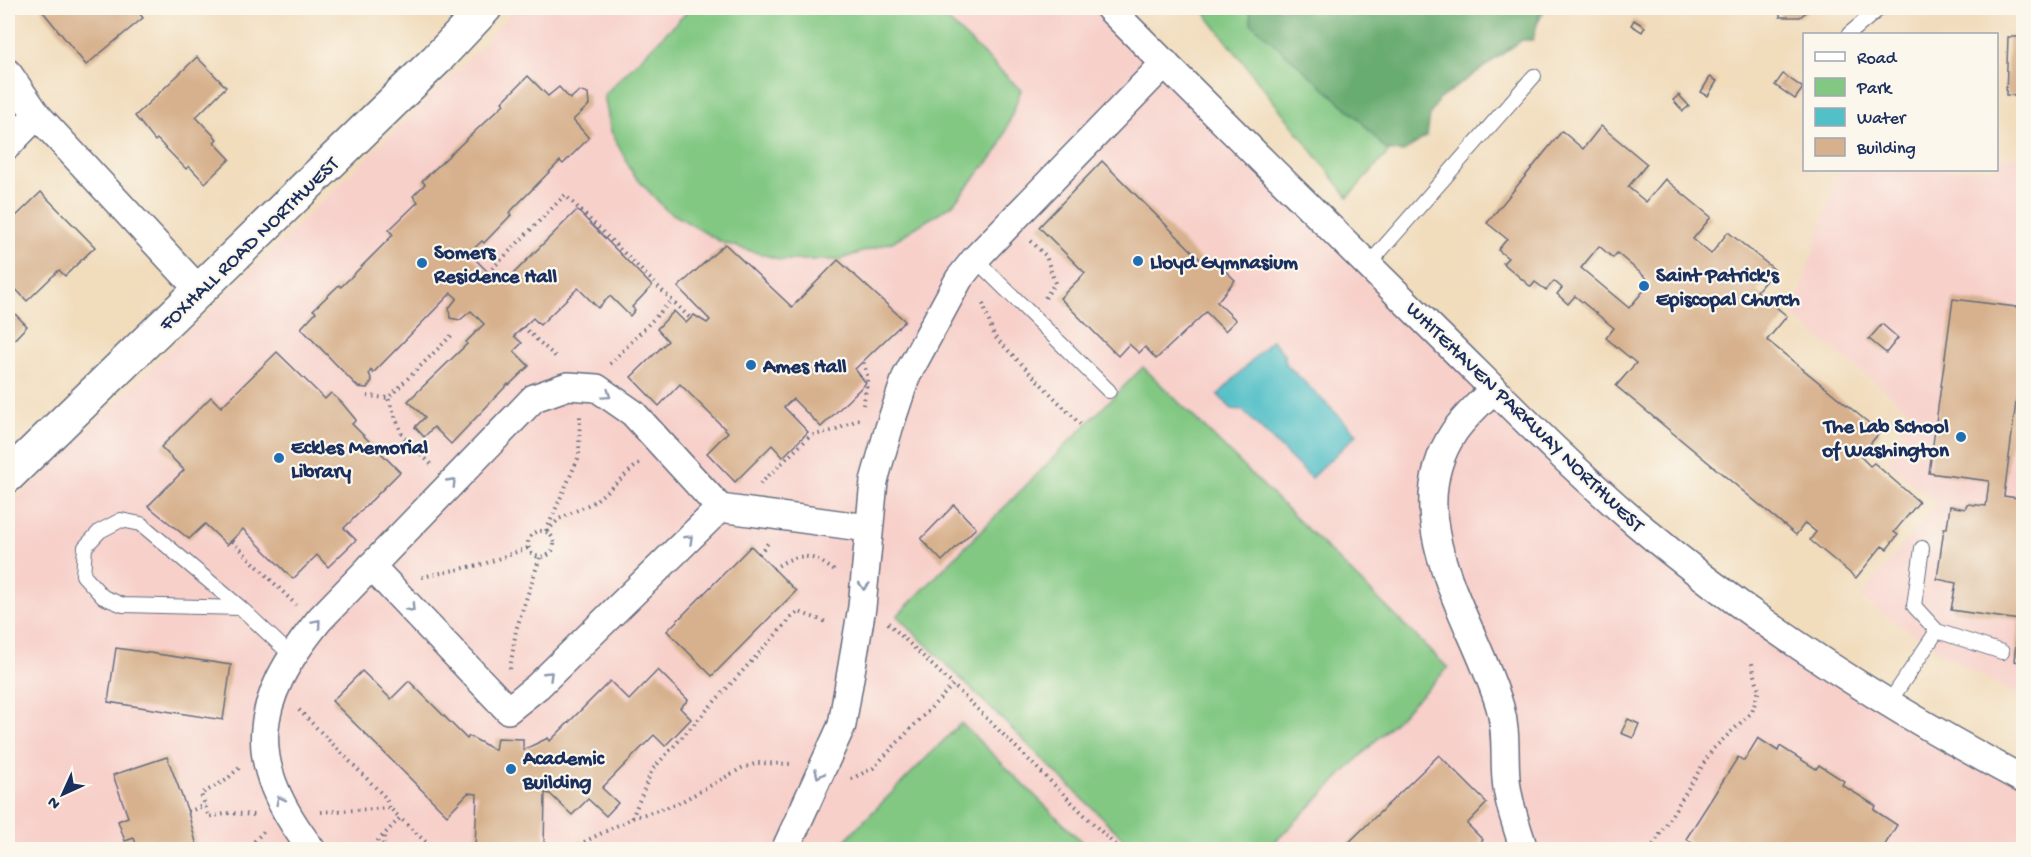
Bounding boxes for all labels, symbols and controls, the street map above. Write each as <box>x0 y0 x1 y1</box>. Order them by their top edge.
legend <box>1803 33 1998 171</box>
text: Road <box>1857 49 1898 70</box>
text: Park <box>1856 79 1893 100</box>
text: Water <box>1857 109 1907 130</box>
text: Building <box>1856 139 1916 160</box>
street label: FOXHALL ROAD NORTHWEST <box>155 152 346 339</box>
place label: Somers Residence Hall <box>433 242 557 291</box>
place label: Lloyd Gymnasium <box>1150 252 1298 277</box>
marker: Lloyd Gymnasium <box>1131 254 1145 268</box>
marker: Somers Residence Hall <box>415 256 429 270</box>
place label: Saint Patrick's Episcopal Church <box>1656 265 1800 314</box>
marker: Saint Patrick's Episcopal Church <box>1637 279 1651 293</box>
street label: WHITEHAVEN PARKWAY NORTHWEST <box>1399 298 1649 540</box>
place label: Ames Hall <box>762 356 847 381</box>
marker: Ames Hall <box>744 358 758 372</box>
one-way arrow <box>601 388 612 399</box>
place label: The Lab School of Washington <box>1821 416 1950 465</box>
marker: The Lab School of Washington <box>1954 430 1968 444</box>
place label: Eckles Memorial Library <box>291 437 429 486</box>
marker: Eckles Memorial Library <box>272 451 286 465</box>
one-way arrow <box>445 479 456 489</box>
one-way arrow <box>682 535 692 546</box>
one-way arrow <box>857 581 870 590</box>
one-way arrow <box>404 602 415 612</box>
one-way arrow <box>310 619 321 630</box>
one-way arrow <box>542 672 553 683</box>
place label: Academic Building <box>522 748 606 797</box>
marker: Academic Building <box>504 762 518 776</box>
north arrow <box>33 764 93 824</box>
one-way arrow <box>815 768 827 779</box>
text: N <box>44 791 65 813</box>
one-way arrow <box>276 796 288 807</box>

